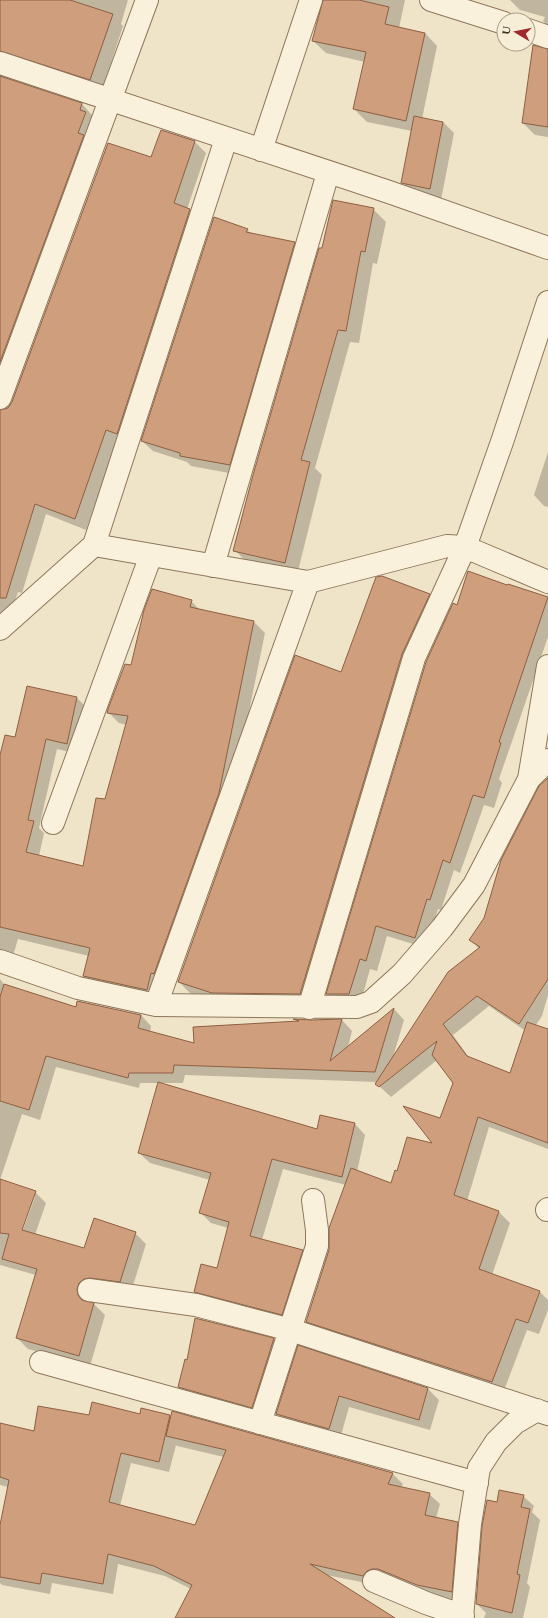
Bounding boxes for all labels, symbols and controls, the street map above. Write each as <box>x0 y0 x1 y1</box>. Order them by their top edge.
north arrow <box>496 12 536 52</box>
text: U <box>497 24 516 36</box>

